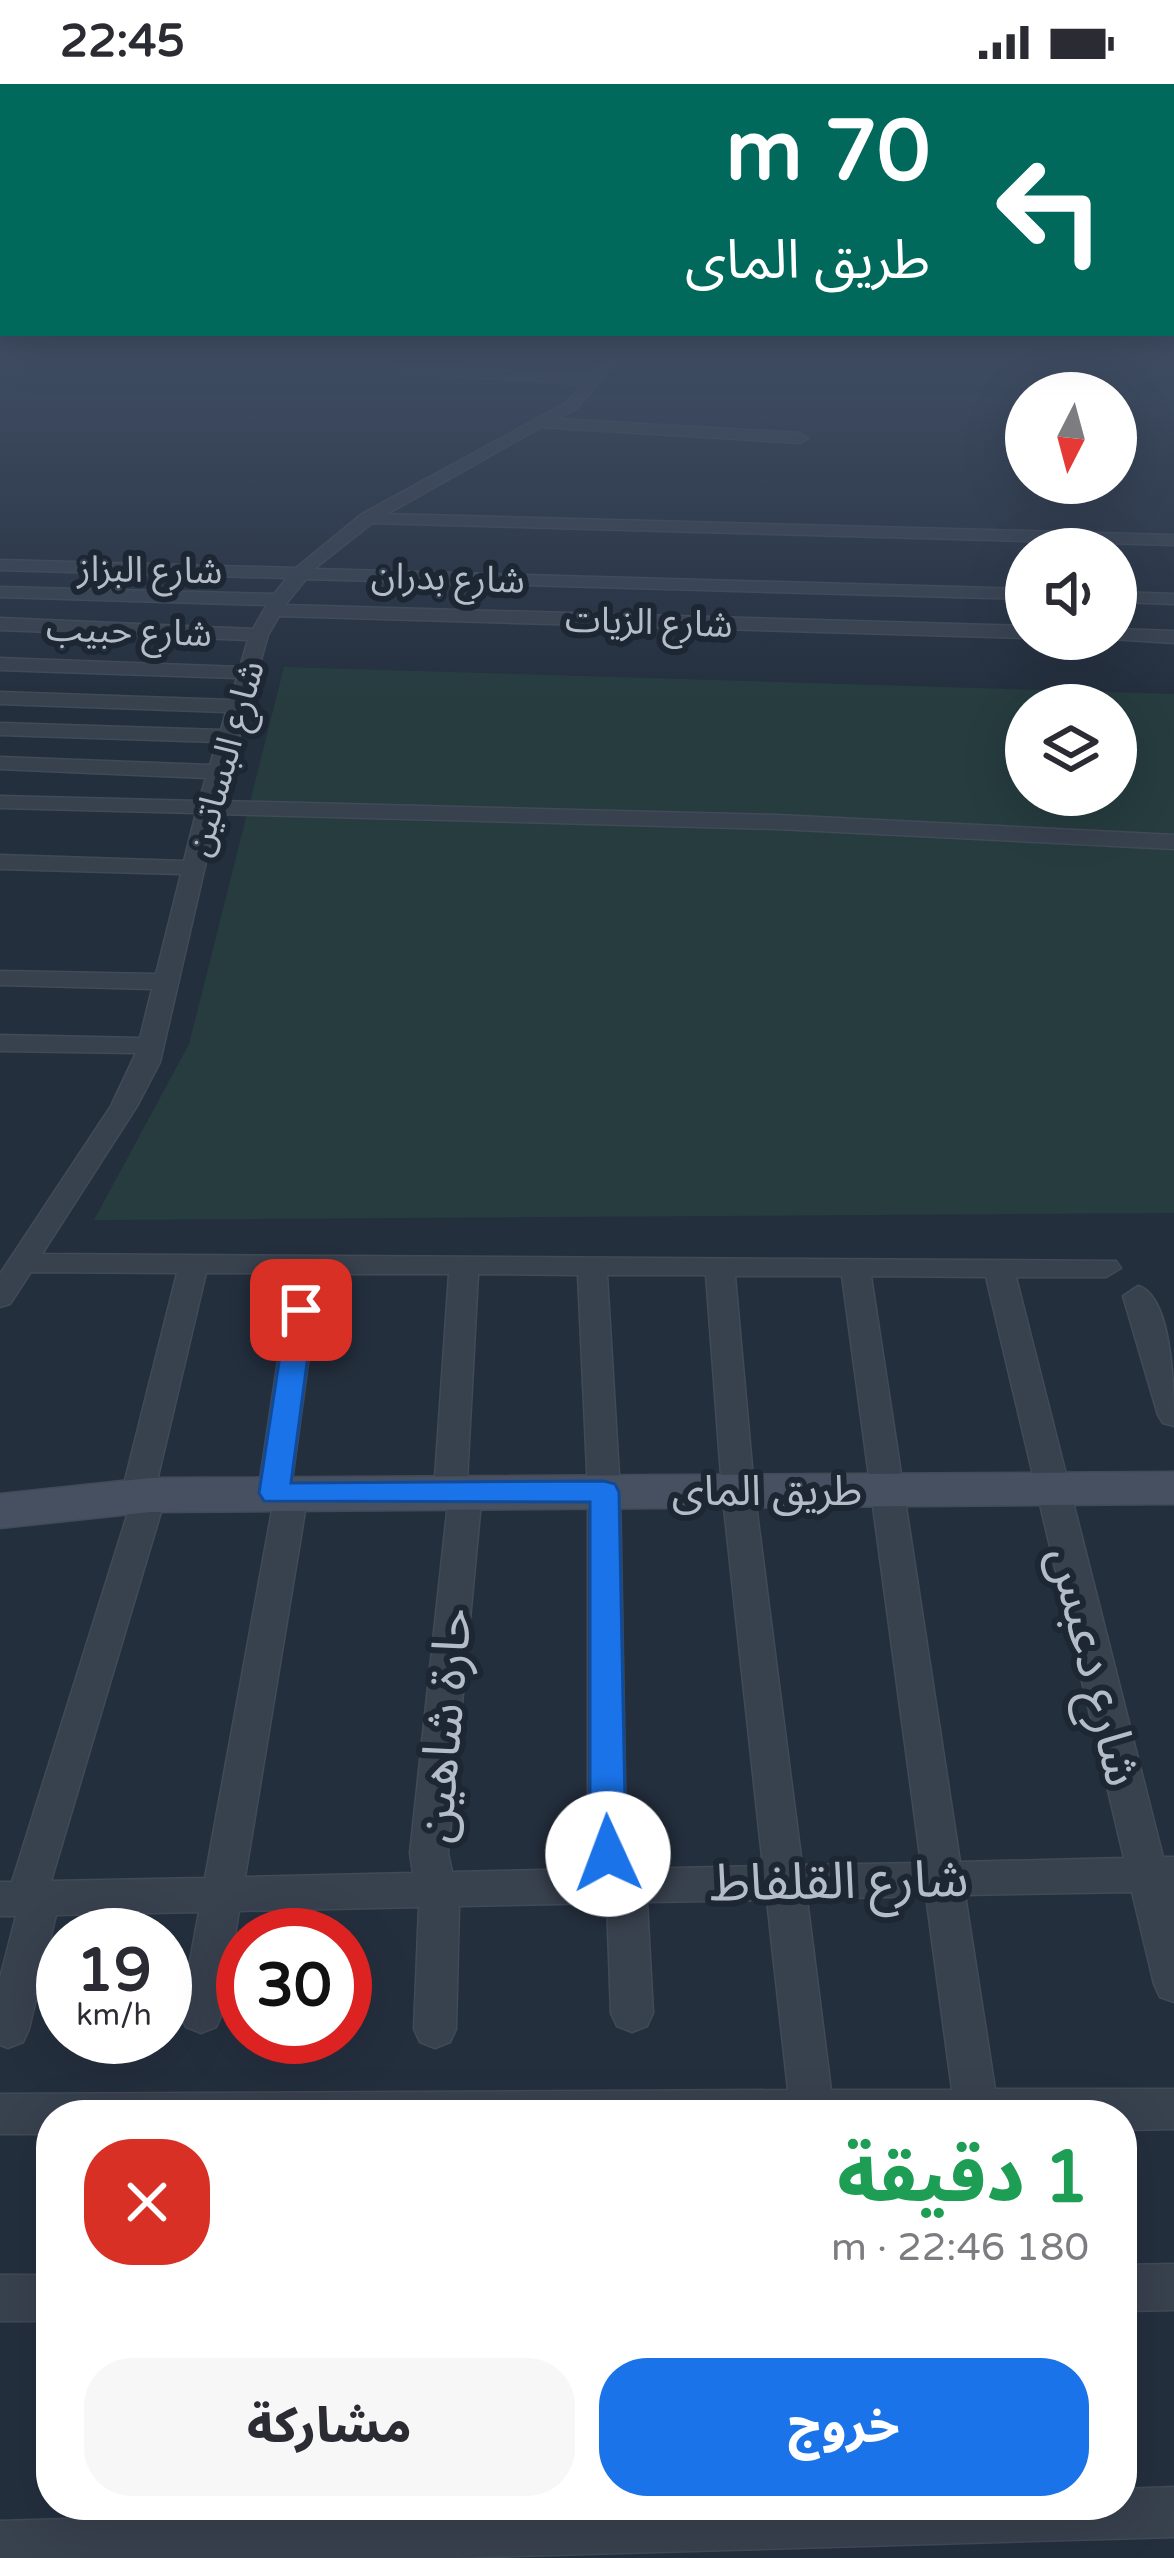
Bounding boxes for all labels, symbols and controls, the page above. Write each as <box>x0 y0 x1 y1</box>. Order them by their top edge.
text: 22:45 <box>60 15 185 69</box>
text: 70 m <box>726 102 930 203</box>
icon: left <box>972 132 1128 288</box>
text: طريق الماى <box>685 228 930 293</box>
north arrow <box>1005 372 1137 504</box>
map controls <box>1005 372 1137 816</box>
button: sound <box>1005 528 1137 660</box>
street label: شارع البزاز <box>76 548 223 597</box>
street label: شارع بدران <box>370 554 526 607</box>
street label: شارع الزيات <box>564 598 733 651</box>
street label: شارع حبيب <box>45 607 213 660</box>
street label: شارع البساتين <box>177 656 278 862</box>
button: layers <box>1005 684 1137 816</box>
pin <box>250 1259 352 1361</box>
icon: arrive <box>268 1277 334 1343</box>
street label: طريق الماى <box>672 1466 862 1517</box>
street label: شارع دعبس <box>1030 1540 1154 1794</box>
street label: حارة شاهين <box>404 1605 486 1845</box>
position arrow <box>545 1791 671 1917</box>
street label: شارع القلفاط <box>709 1849 969 1920</box>
speed limit sign: 30 <box>216 1908 372 2064</box>
text: 19 <box>76 1935 152 2007</box>
text: km/h <box>76 1997 152 2034</box>
text: 1 دقيقة <box>837 2135 1089 2222</box>
button: close <box>84 2139 210 2265</box>
text: 180 m · 22:46 <box>831 2224 1089 2271</box>
button: مشاركة <box>84 2358 575 2496</box>
button: خروج <box>599 2358 1089 2496</box>

